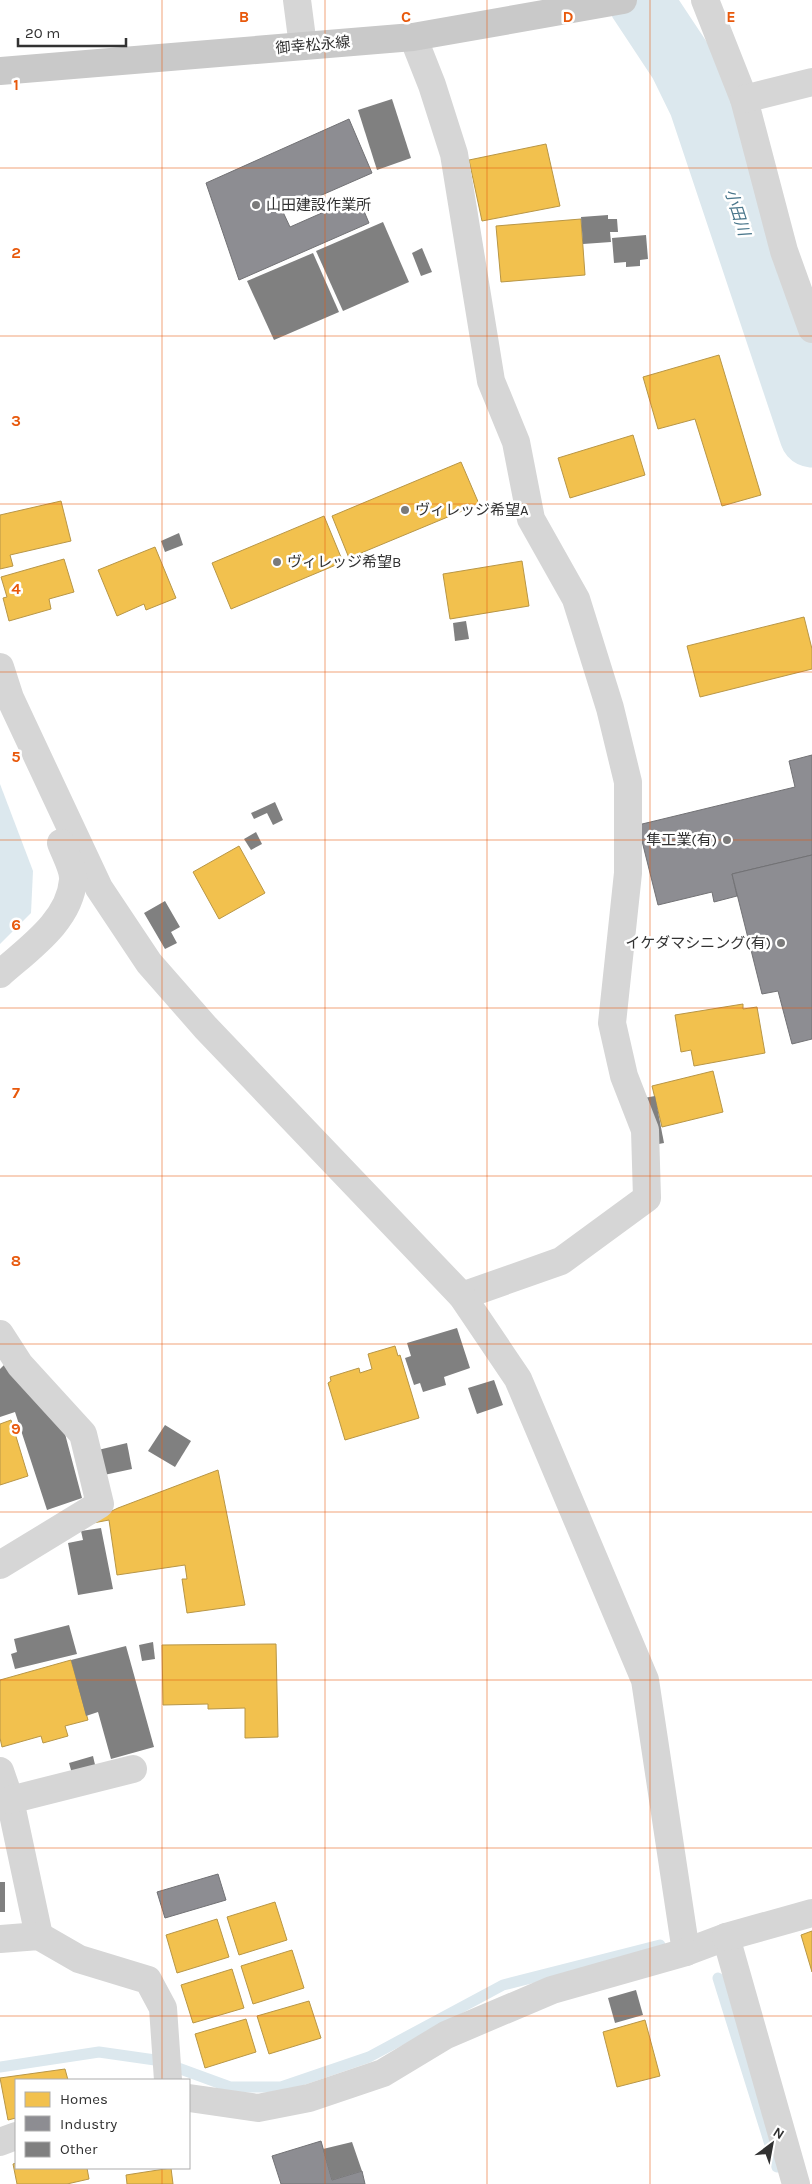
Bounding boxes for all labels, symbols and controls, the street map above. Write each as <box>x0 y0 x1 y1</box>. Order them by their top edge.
text: B <box>239 7 249 26</box>
text: C <box>401 7 411 26</box>
text: D <box>563 7 574 26</box>
text: E <box>726 7 736 26</box>
scale bar <box>18 15 125 47</box>
text: 20 m <box>25 24 60 42</box>
street label: 御幸松永線 <box>275 33 351 57</box>
text: 1 <box>13 75 19 94</box>
water label: 小田川 <box>721 186 755 240</box>
place label: 山田建設作業所 <box>266 196 371 214</box>
marker: 山田建設作業所 <box>250 199 262 211</box>
text: 2 <box>11 243 21 262</box>
text: 3 <box>11 411 21 430</box>
place label: ヴィレッジ希望A <box>415 501 529 519</box>
marker: ヴィレッジ希望A <box>399 504 411 516</box>
place label: ヴィレッジ希望B <box>287 553 401 571</box>
marker: ヴィレッジ希望B <box>271 556 283 568</box>
text: 4 <box>11 579 21 598</box>
text: 5 <box>11 747 21 766</box>
place label: 隼工業(有) <box>646 831 717 849</box>
marker: 隼工業(有) <box>721 834 733 846</box>
text: 6 <box>11 915 21 934</box>
place label: イケダマシニング(有) <box>625 934 771 952</box>
marker: イケダマシニング(有) <box>775 937 787 949</box>
text: 7 <box>12 1083 20 1102</box>
text: 8 <box>11 1251 21 1270</box>
text: 9 <box>11 1419 21 1438</box>
legend <box>15 2079 190 2169</box>
text: Homes <box>60 2090 108 2108</box>
text: Industry <box>60 2115 117 2133</box>
north arrow <box>747 2119 797 2169</box>
text: N <box>770 2124 787 2143</box>
text: Other <box>60 2140 98 2158</box>

